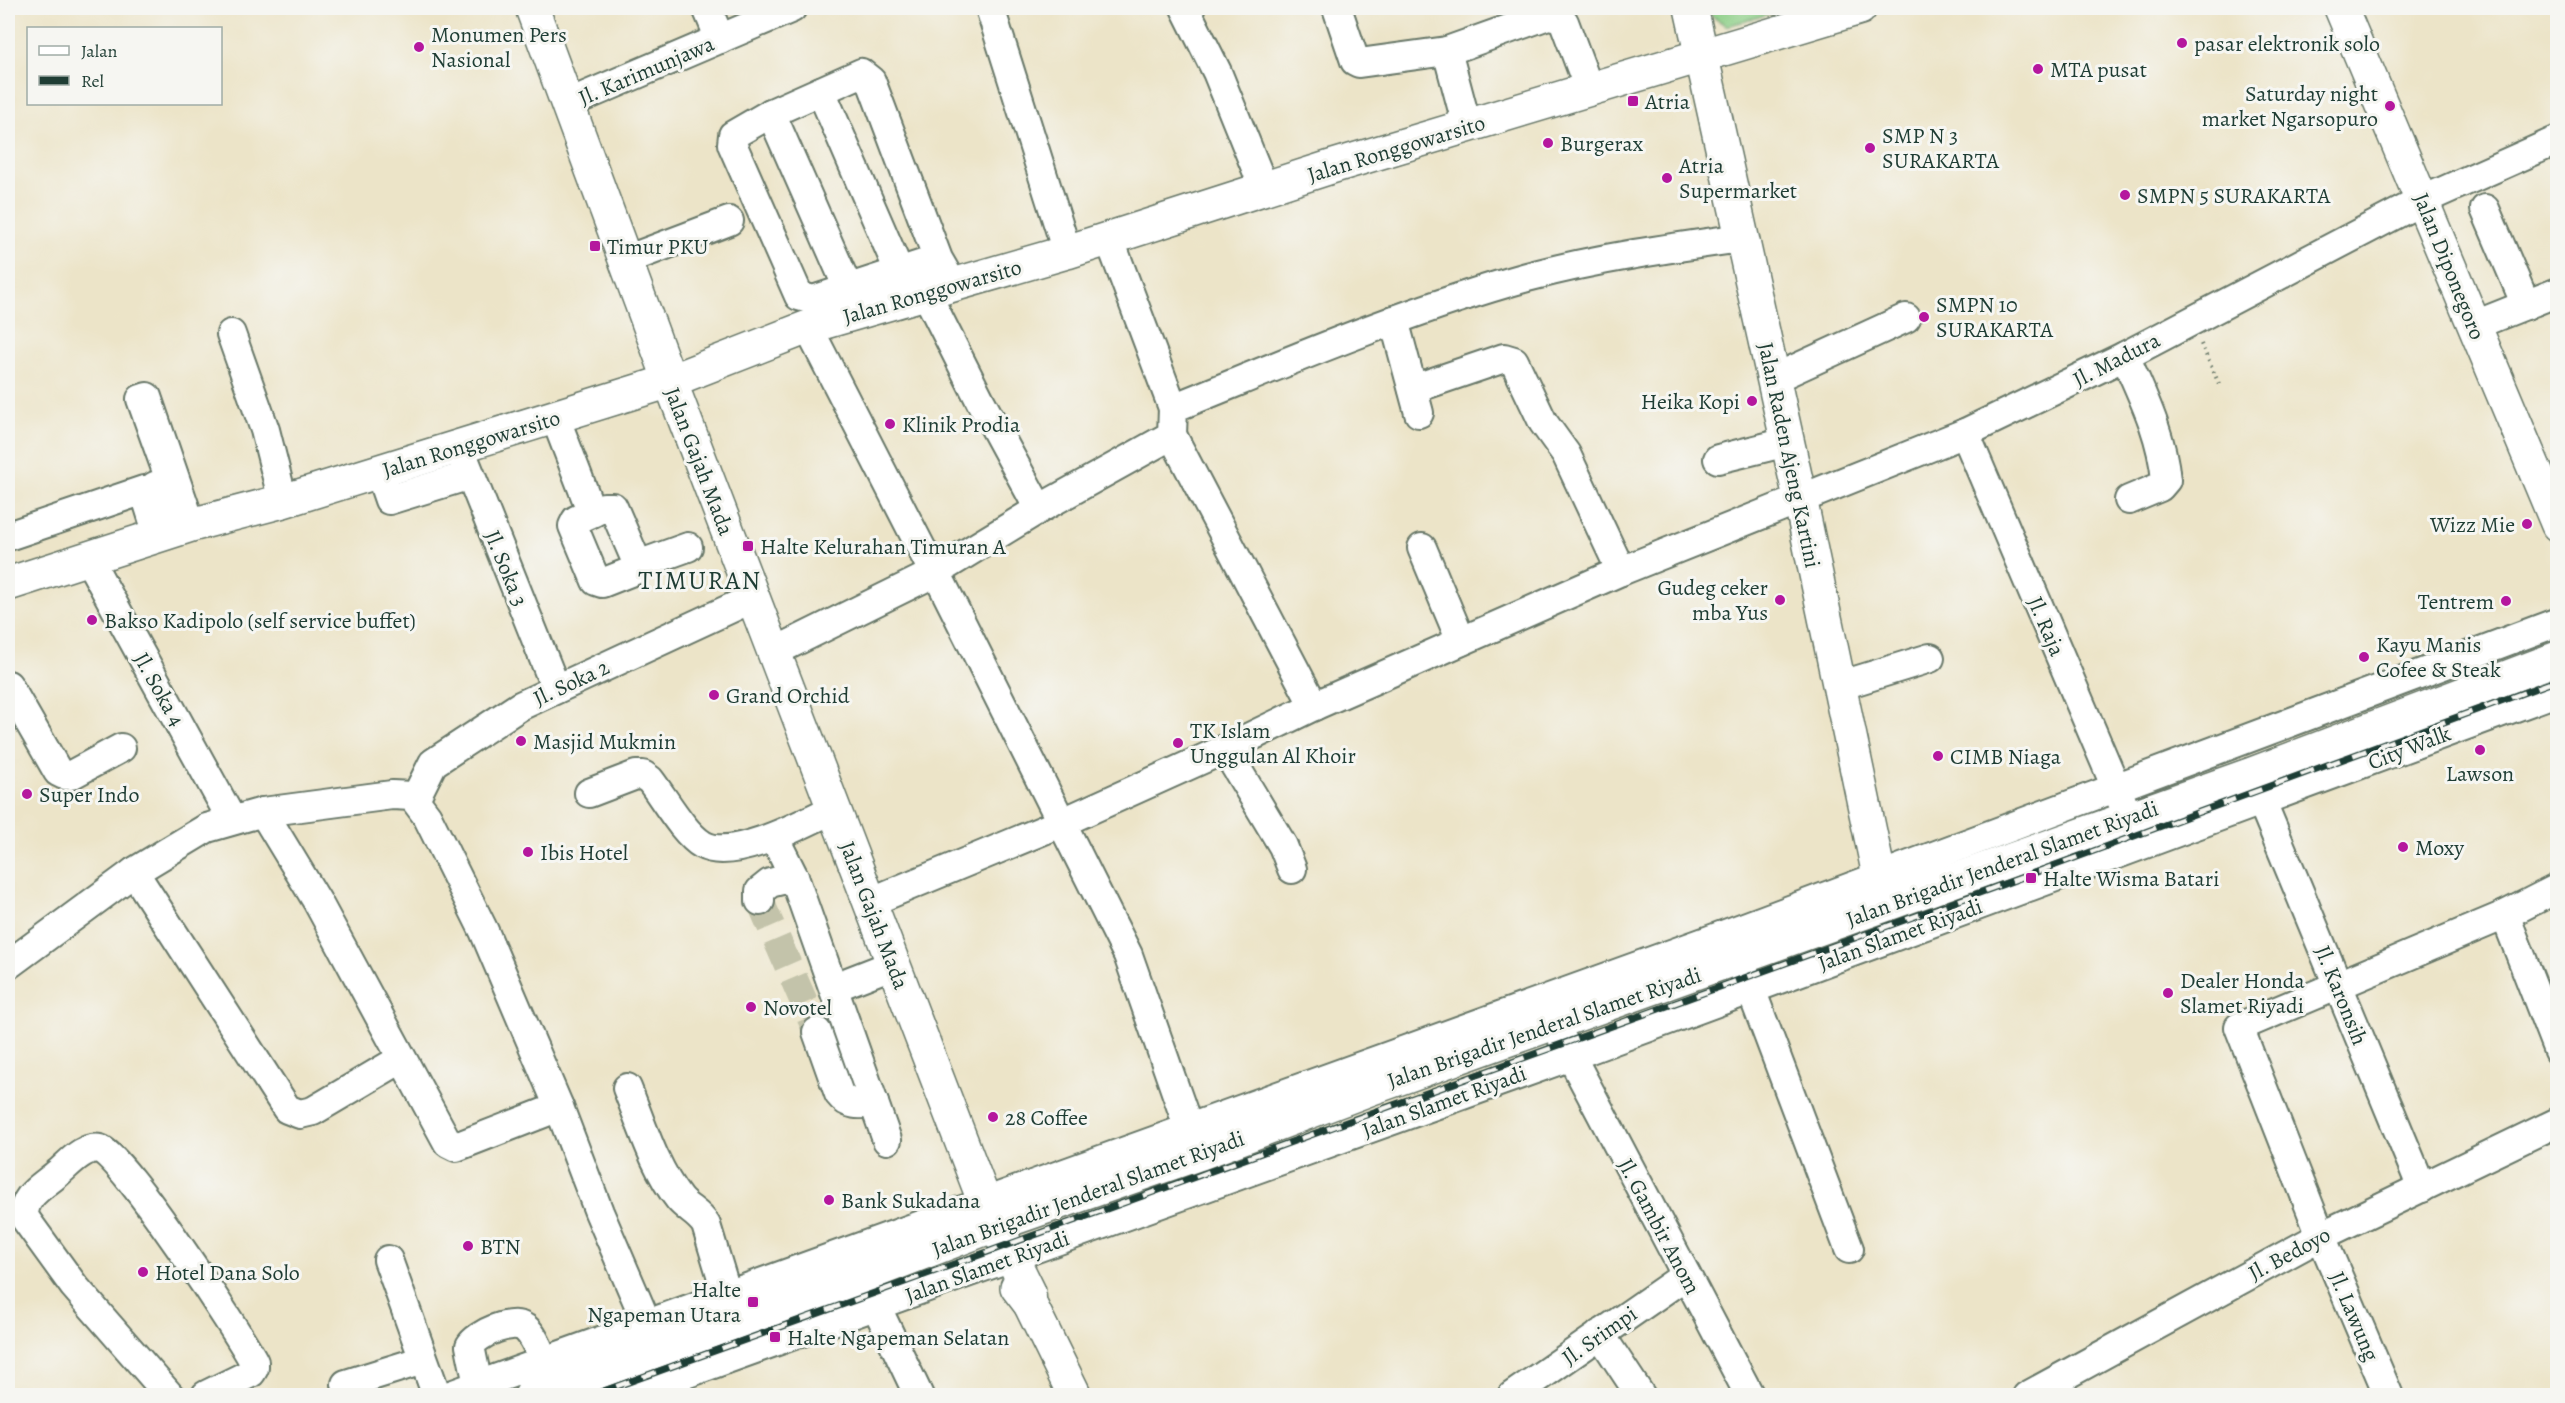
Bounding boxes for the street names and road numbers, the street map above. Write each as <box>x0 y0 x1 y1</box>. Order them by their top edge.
street label: Jl. Karimunjawa <box>574 29 720 113</box>
street label: Jalan Ronggowarsito <box>1304 108 1489 190</box>
street label: Jalan Diponegoro <box>2406 188 2492 344</box>
street label: Jalan Ronggowarsito <box>840 252 1025 332</box>
street label: Jl. Madura <box>2068 325 2166 395</box>
street label: Jalan Raden Ajeng Kartini <box>1750 340 1828 571</box>
street label: Jalan Gajah Mada <box>657 383 741 540</box>
street label: Jalan Ronggowarsito <box>379 403 564 485</box>
street label: Jl. Soka 3 <box>477 526 535 611</box>
street label: Jl. Raja <box>2020 592 2072 662</box>
street label: Jl. Soka 4 <box>127 647 192 732</box>
street label: Jl. Soka 2 <box>528 652 614 714</box>
street label: City Walk <box>2364 718 2455 777</box>
street label: Jalan Brigadir Jenderal Slamet Riyadi <box>1842 793 2163 935</box>
street label: Jalan Gajah Mada <box>832 837 916 994</box>
street label: Jalan Slamet Riyadi <box>1814 891 1987 979</box>
street label: Jl. Karonsih <box>2307 941 2375 1050</box>
street label: Jalan Brigadir Jenderal Slamet Riyadi <box>1383 960 1705 1096</box>
street label: Jalan Slamet Riyadi <box>1358 1058 1531 1146</box>
street label: Jalan Brigadir Jenderal Slamet Riyadi <box>928 1123 1249 1265</box>
street label: Jl. Gambir Anom <box>1611 1153 1708 1300</box>
street label: Jl. Bedoyo <box>2243 1220 2336 1288</box>
street label: Jalan Slamet Riyadi <box>901 1223 1074 1311</box>
street label: Jl. Lawung <box>2322 1267 2386 1366</box>
street label: Jl. Srimpi <box>1556 1299 1643 1373</box>

